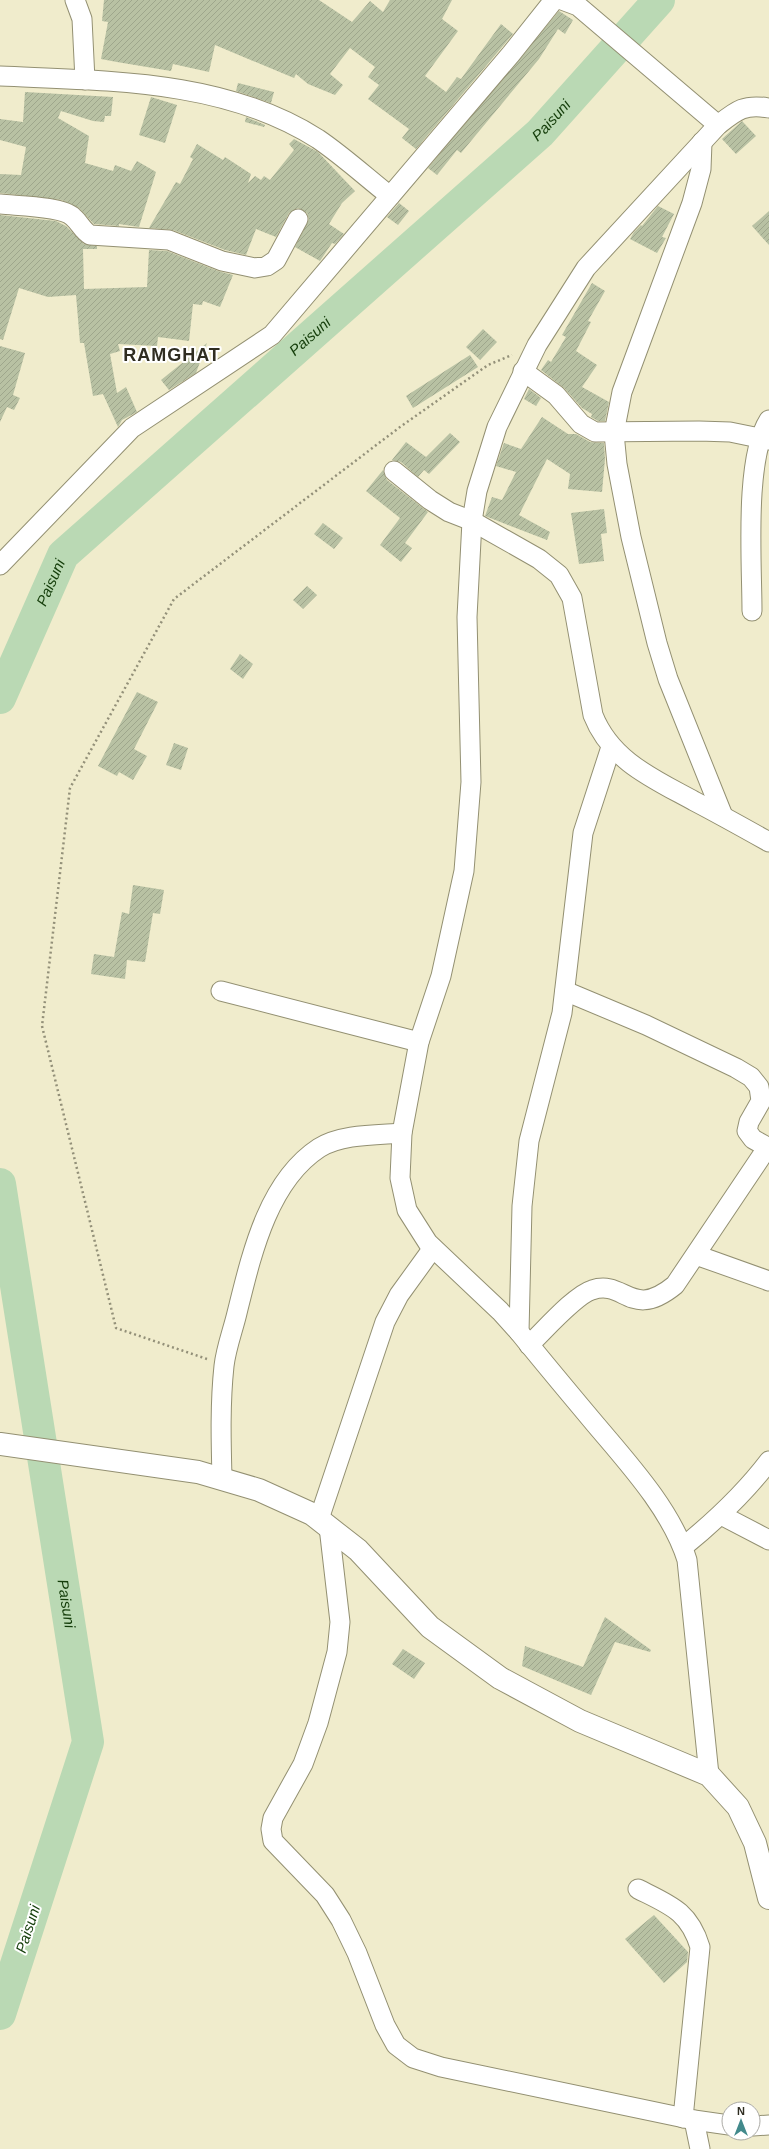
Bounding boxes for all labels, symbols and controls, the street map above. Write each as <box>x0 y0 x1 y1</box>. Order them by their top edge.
water label: Paisuni <box>528 96 574 144</box>
water label: Paisuni <box>286 313 334 359</box>
district label: RAMGHAT <box>123 345 221 365</box>
water label: Paisuni <box>33 556 68 608</box>
water label: Paisuni <box>54 1578 79 1630</box>
water label: Paisuni <box>12 1902 43 1955</box>
north arrow <box>721 2101 761 2141</box>
text: N <box>737 2105 745 2117</box>

